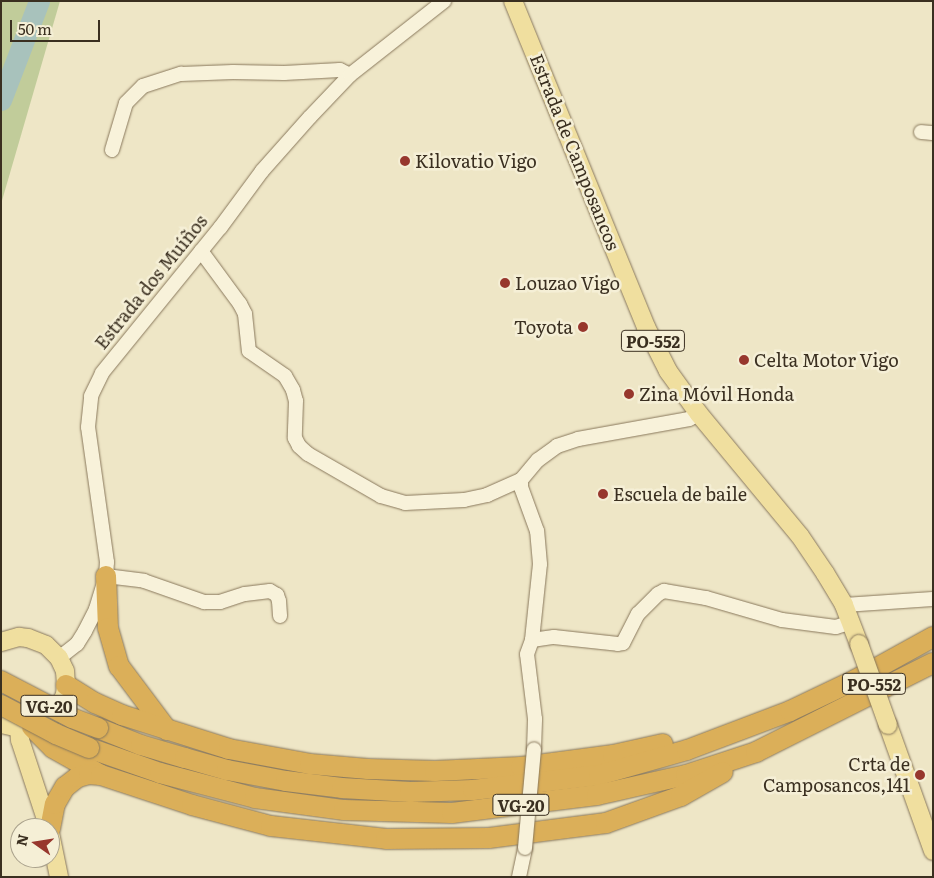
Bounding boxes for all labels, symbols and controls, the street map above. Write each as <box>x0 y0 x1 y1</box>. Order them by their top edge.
scale bar <box>12 10 102 42</box>
text: 50 m <box>18 17 52 40</box>
street label: Estrada de Camposancos <box>526 51 624 253</box>
place label: Kilovatio Vigo <box>415 150 537 172</box>
marker: Kilovatio Vigo <box>399 155 411 167</box>
street label: Estrada dos Muíños <box>90 211 212 353</box>
place label: Louzao Vigo <box>515 272 620 294</box>
marker: Louzao Vigo <box>499 277 511 289</box>
place label: Toyota <box>514 316 573 338</box>
marker: Toyota <box>577 321 589 333</box>
road number: PO-552 <box>620 328 686 354</box>
place label: Celta Motor Vigo <box>754 349 899 371</box>
marker: Celta Motor Vigo <box>738 354 750 366</box>
place label: Zina Móvil Honda <box>639 383 794 405</box>
marker: Zina Móvil Honda <box>623 388 635 400</box>
place label: Escuela de baile <box>613 483 747 505</box>
marker: Escuela de baile <box>597 488 609 500</box>
road number: PO-552 <box>842 671 906 698</box>
road number: VG-20 <box>20 692 78 719</box>
place label: Crta de Camposancos,141 <box>763 754 910 796</box>
marker: Crta de Camposancos,141 <box>914 769 926 781</box>
road number: VG-20 <box>492 792 550 818</box>
north arrow <box>10 818 60 868</box>
text: N <box>10 832 32 848</box>

